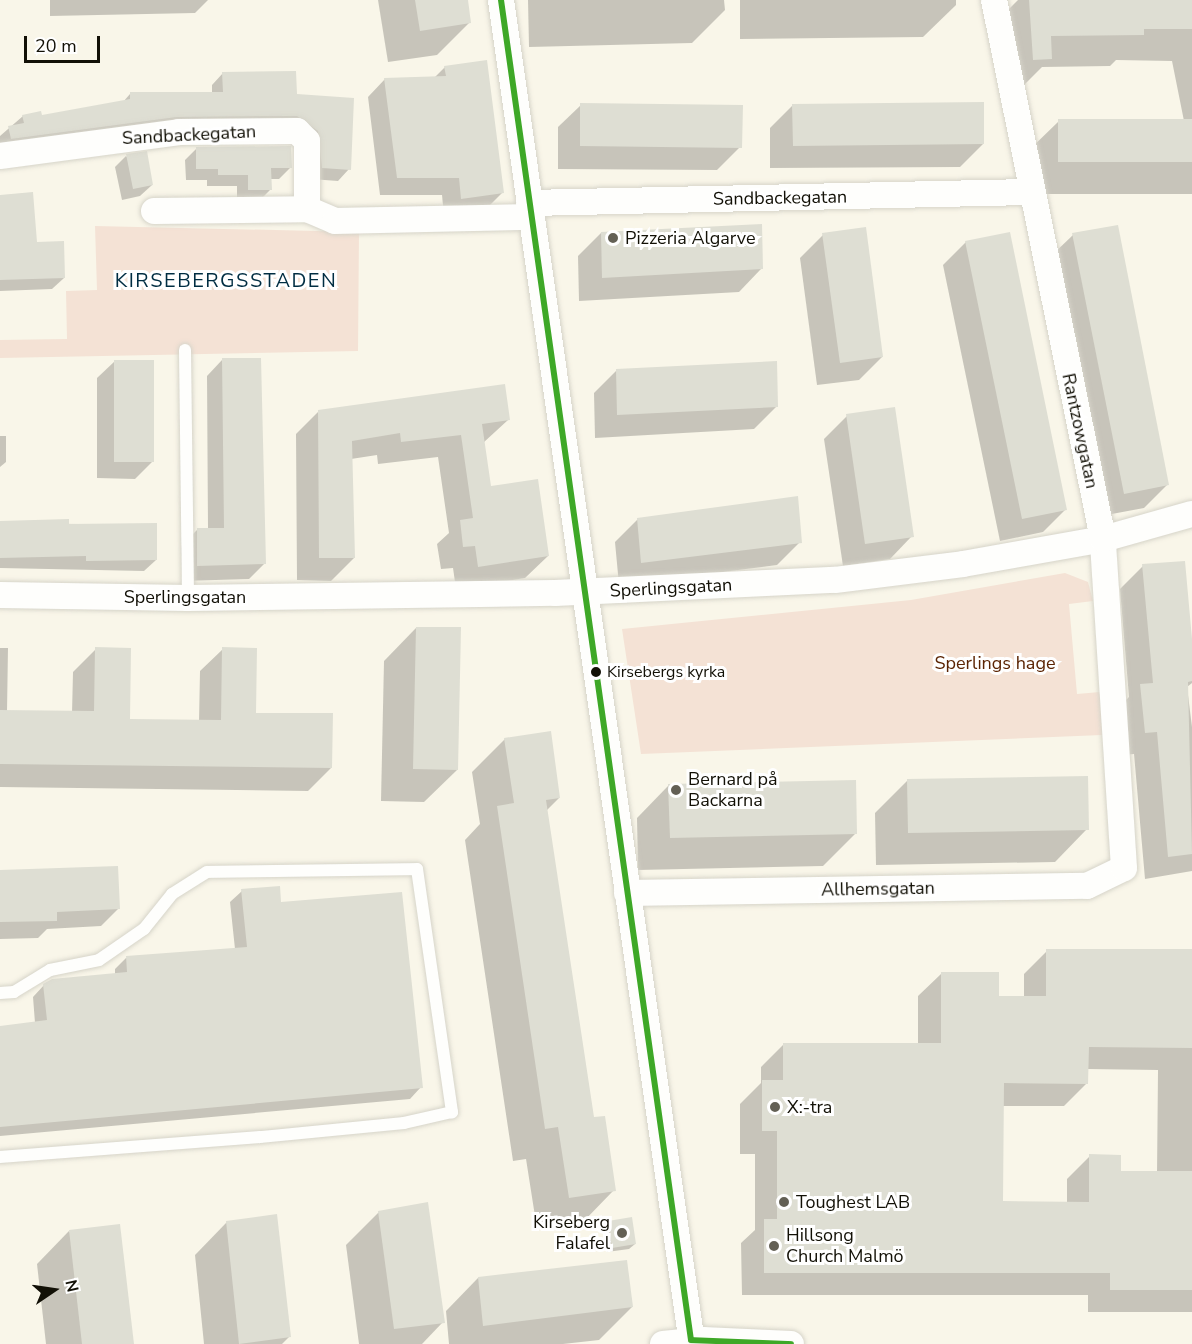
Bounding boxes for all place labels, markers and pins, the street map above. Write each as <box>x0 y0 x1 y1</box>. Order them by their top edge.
place label: Pizzeria Algarve <box>625 227 756 249</box>
marker: Pizzeria Algarve <box>606 231 620 245</box>
place label: Kirsebergs kyrka <box>607 662 725 682</box>
marker: Kirsebergs kyrka <box>590 666 602 678</box>
place label: Bernard på Backarna <box>688 769 777 812</box>
marker: Bernard på Backarna <box>669 783 683 797</box>
place label: X:-tra <box>787 1096 832 1118</box>
marker: X:-tra <box>768 1100 782 1114</box>
place label: Toughest LAB <box>796 1191 910 1213</box>
marker: Toughest LAB <box>777 1195 791 1209</box>
place label: Kirseberg Falafel <box>533 1212 610 1254</box>
place label: Hillsong Church Malmö <box>786 1225 904 1268</box>
marker: Kirseberg Falafel <box>615 1226 629 1240</box>
marker: Hillsong Church Malmö <box>767 1239 781 1253</box>

